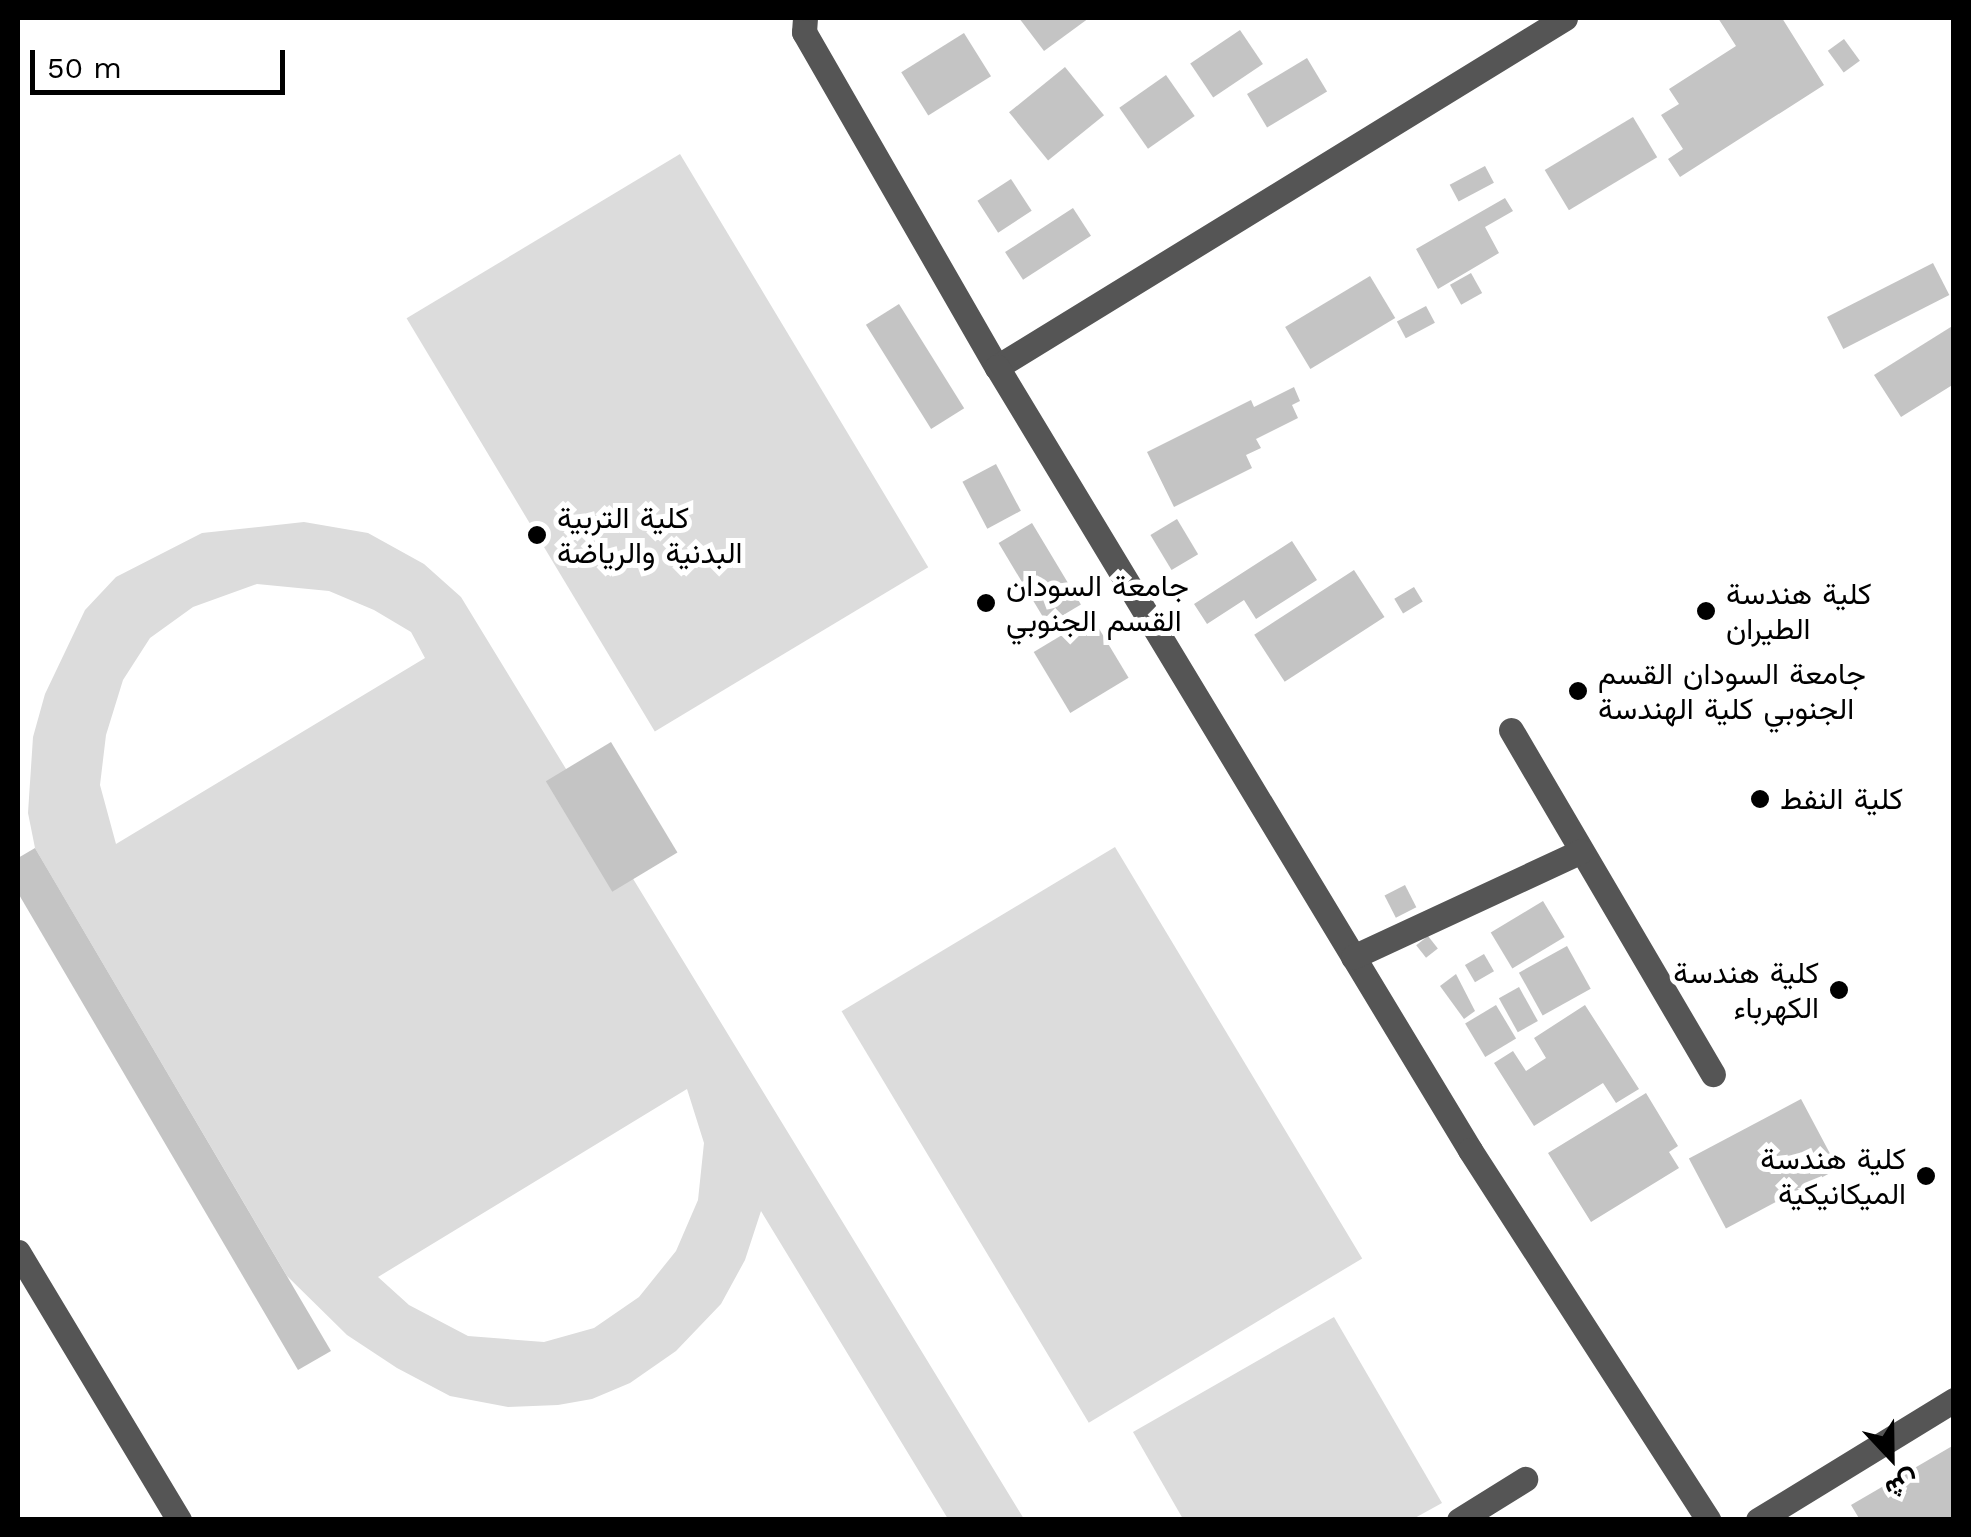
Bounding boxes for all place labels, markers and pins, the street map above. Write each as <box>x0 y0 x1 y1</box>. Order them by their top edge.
place label: كلية التربية البدنية والرياضة <box>557 500 743 570</box>
marker: كلية التربية البدنية والرياضة <box>526 524 548 546</box>
place label: جامعة السودان القسم الجنوبي <box>1006 568 1189 638</box>
place label: كلية هندسة الطيران <box>1726 576 1872 646</box>
marker: جامعة السودان القسم الجنوبي <box>975 592 997 614</box>
marker: كلية هندسة الطيران <box>1695 600 1717 622</box>
place label: جامعة السودان القسم الجنوبي كلية الهندسة <box>1598 656 1866 726</box>
marker: جامعة السودان القسم الجنوبي كلية الهندسة <box>1567 680 1589 702</box>
place label: كلية النفط <box>1780 781 1903 817</box>
marker: كلية النفط <box>1749 788 1771 810</box>
place label: كلية هندسة الكهرباء <box>1673 955 1819 1026</box>
marker: كلية هندسة الكهرباء <box>1828 979 1850 1001</box>
place label: كلية هندسة الميكانيكية <box>1760 1141 1906 1212</box>
marker: كلية هندسة الميكانيكية <box>1915 1165 1937 1187</box>

